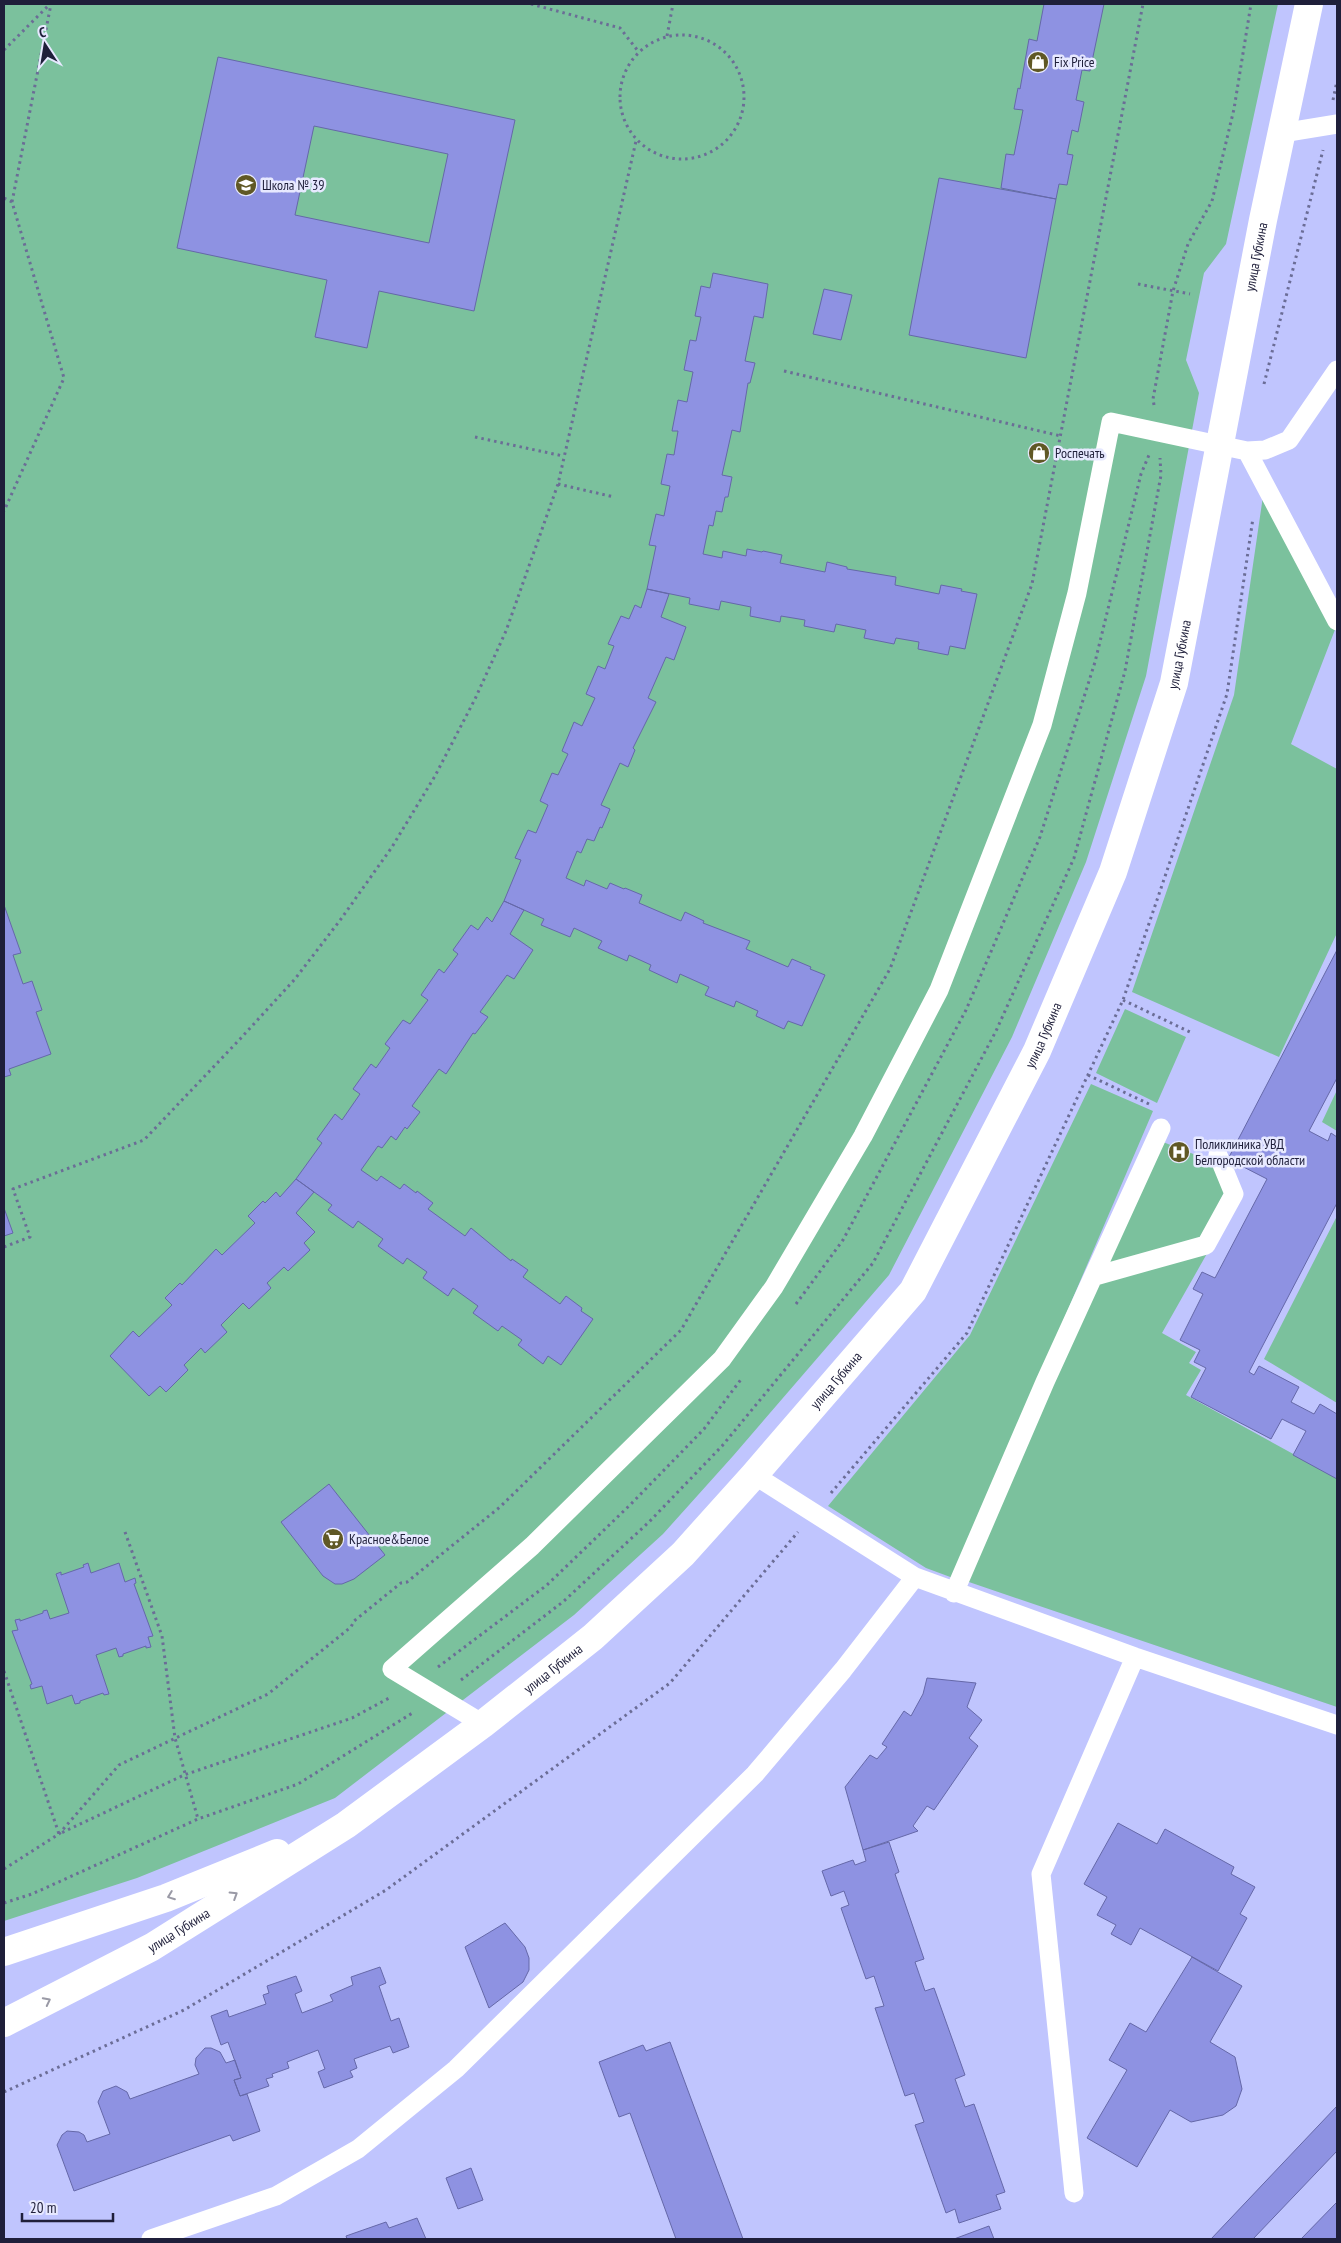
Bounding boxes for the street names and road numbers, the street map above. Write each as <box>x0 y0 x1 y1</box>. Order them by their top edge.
street label: улица Губкина <box>1240 221 1271 293</box>
street label: улица Губкина <box>1164 618 1195 692</box>
street label: улица Губкина <box>1021 1000 1066 1071</box>
street label: улица Губкина <box>806 1348 866 1413</box>
street label: улица Губкина <box>520 1640 586 1697</box>
street label: улица Губкина <box>145 1904 213 1957</box>

